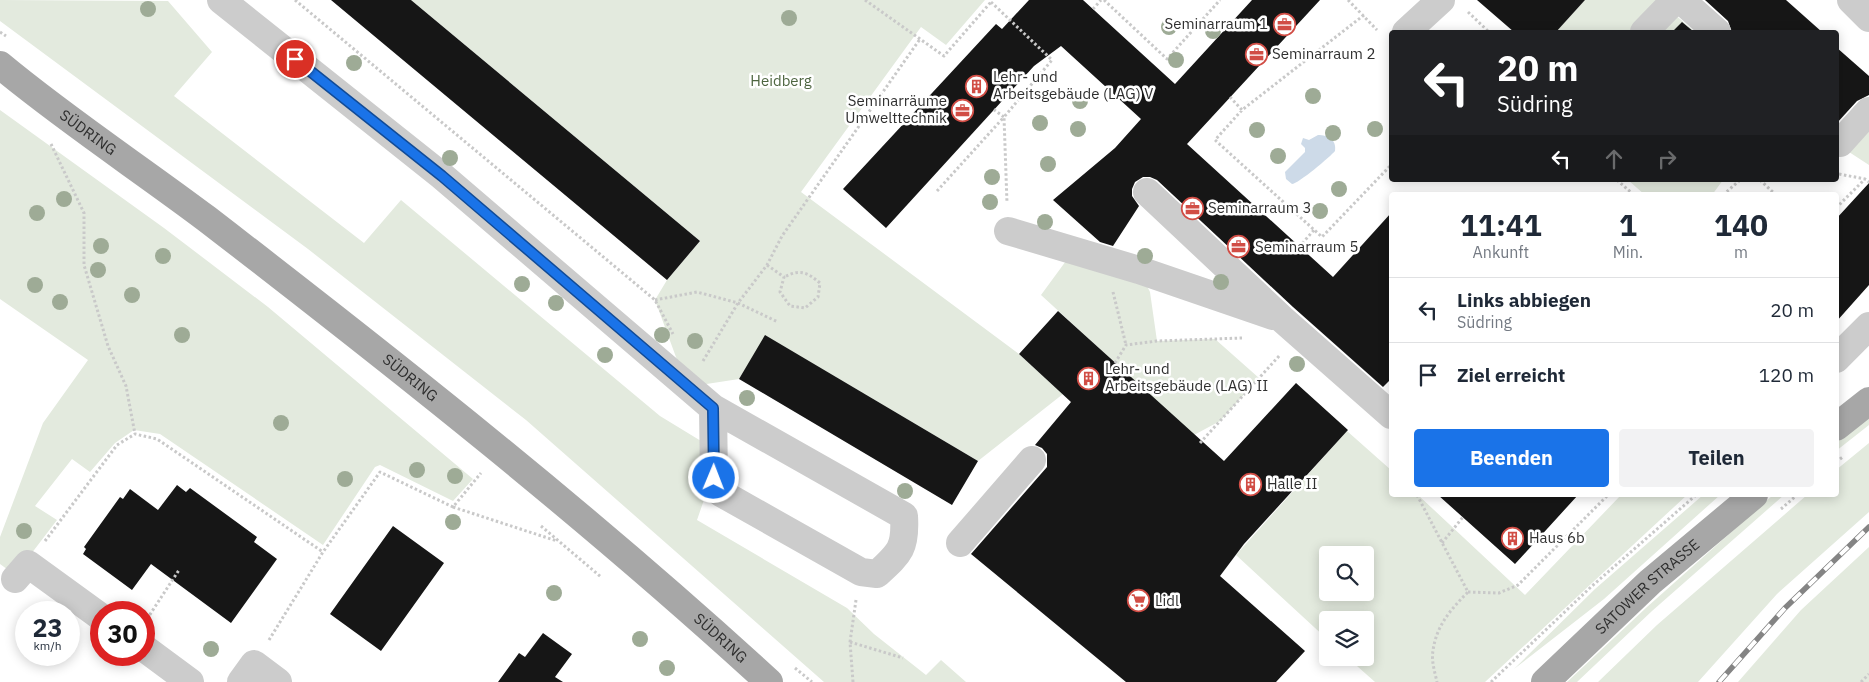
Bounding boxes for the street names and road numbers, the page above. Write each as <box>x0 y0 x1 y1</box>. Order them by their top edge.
street label: SÜDRING <box>56 105 120 159</box>
street label: SÜDRING <box>379 350 442 405</box>
street label: SATOWER STRASSE <box>1591 535 1703 638</box>
street label: SÜDRING <box>690 609 752 667</box>

